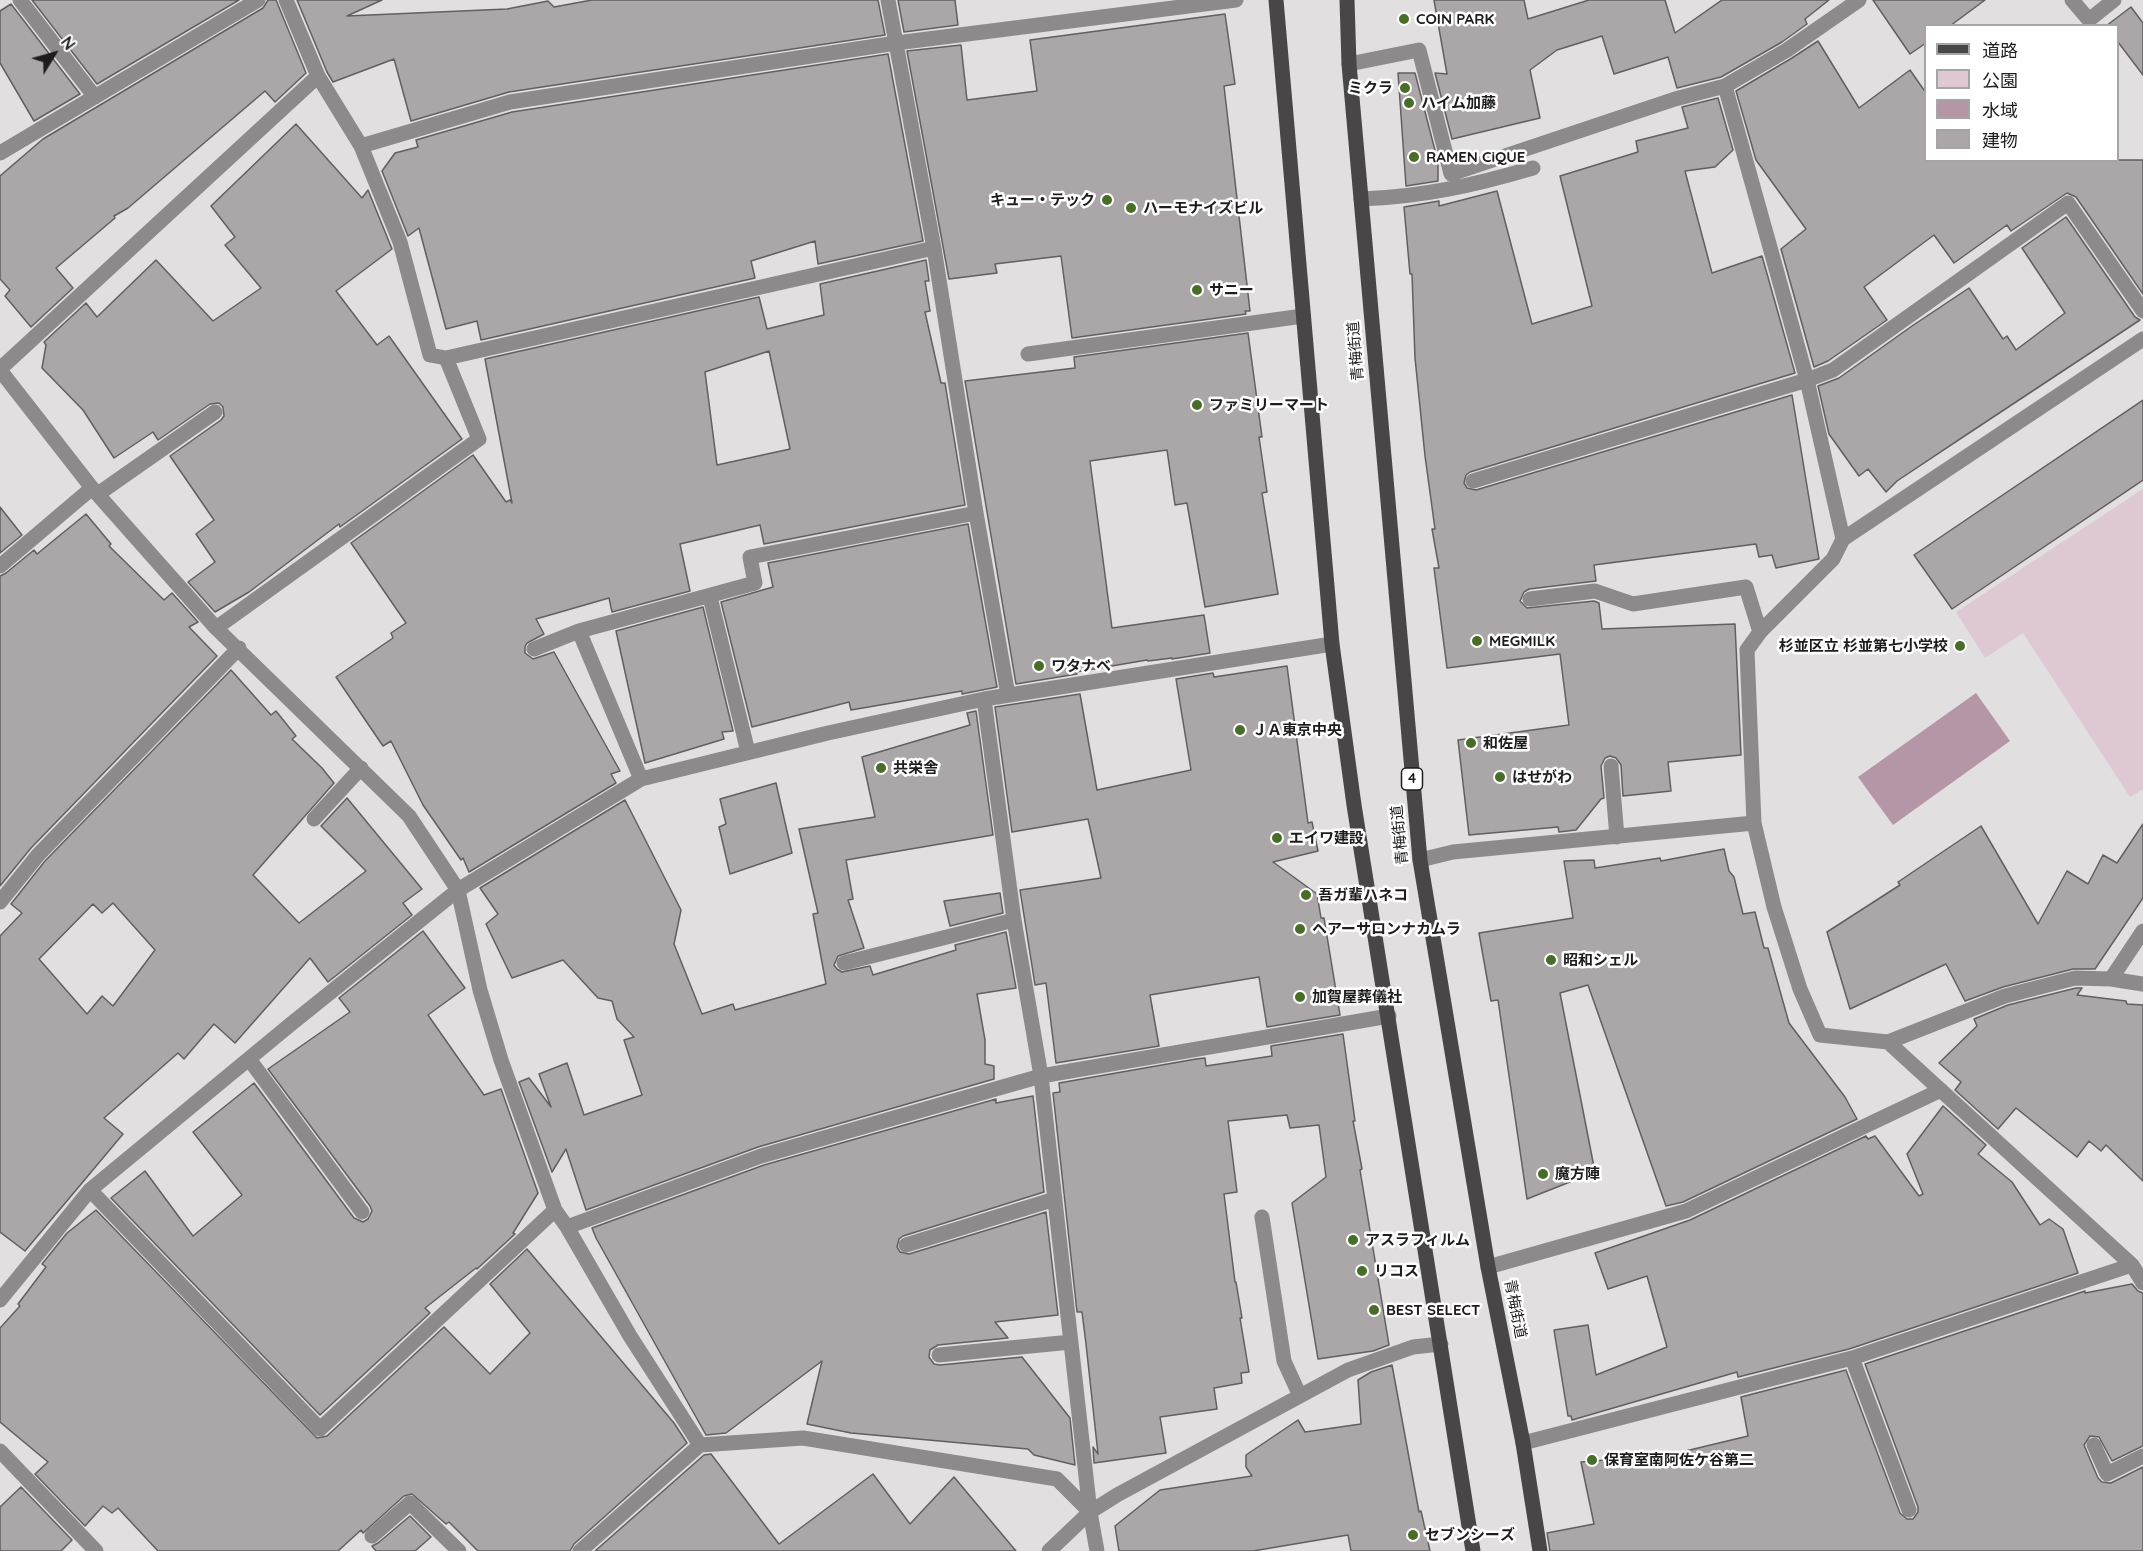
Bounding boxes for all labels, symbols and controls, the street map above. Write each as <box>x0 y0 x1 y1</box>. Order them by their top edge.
place label: COIN PARK <box>1416 10 1494 28</box>
marker: COIN PARK <box>1397 12 1411 26</box>
north arrow <box>24 24 84 84</box>
legend <box>1924 24 2119 162</box>
text: N <box>57 32 80 54</box>
text: 道路 <box>1982 39 2018 62</box>
text: 公園 <box>1982 69 2018 92</box>
place label: ミクラ <box>1348 79 1393 97</box>
marker: ミクラ <box>1398 81 1412 95</box>
place label: ハイム加藤 <box>1421 94 1496 112</box>
marker: ハイム加藤 <box>1402 96 1416 110</box>
text: 水域 <box>1982 99 2018 122</box>
text: 建物 <box>1982 129 2018 152</box>
place label: RAMEN CiQUE <box>1426 148 1525 166</box>
marker: RAMEN CiQUE <box>1407 150 1421 164</box>
place label: キュー・テック <box>990 191 1095 209</box>
marker: キュー・テック <box>1100 193 1114 207</box>
place label: ハーモナイズビル <box>1143 199 1263 217</box>
marker: ハーモナイズビル <box>1124 201 1138 215</box>
place label: サニー <box>1209 281 1254 299</box>
marker: サニー <box>1190 283 1204 297</box>
street label: 青梅街道 <box>1344 320 1368 382</box>
place label: ファミリーマート <box>1209 396 1329 414</box>
marker: ファミリーマート <box>1190 398 1204 412</box>
place label: MEGMILK <box>1489 632 1555 650</box>
marker: MEGMILK <box>1470 634 1484 648</box>
place label: 杉並区立 杉並第七小学校 <box>1779 637 1948 655</box>
marker: 杉並区立 杉並第七小学校 <box>1953 639 1967 653</box>
place label: ワタナベ <box>1051 657 1111 675</box>
marker: ワタナベ <box>1032 659 1046 673</box>
place label: ＪＡ東京中央 <box>1252 721 1342 739</box>
marker: ＪＡ東京中央 <box>1233 723 1247 737</box>
place label: 和佐屋 <box>1483 734 1528 752</box>
marker: 和佐屋 <box>1464 736 1478 750</box>
place label: 共栄舎 <box>893 759 938 777</box>
marker: 共栄舎 <box>874 761 888 775</box>
road number: 4 <box>1402 768 1422 790</box>
place label: はせがわ <box>1512 768 1572 786</box>
marker: はせがわ <box>1493 770 1507 784</box>
street label: 青梅街道 <box>1388 804 1412 866</box>
place label: エイワ建設 <box>1289 829 1364 847</box>
marker: エイワ建設 <box>1270 831 1284 845</box>
place label: 吾ガ輩ハネコ <box>1318 886 1408 904</box>
marker: 吾ガ輩ハネコ <box>1299 888 1313 902</box>
place label: ヘアーサロンナカムラ <box>1312 920 1461 938</box>
marker: ヘアーサロンナカムラ <box>1293 922 1307 936</box>
place label: 昭和シェル <box>1563 951 1638 969</box>
marker: 昭和シェル <box>1544 953 1558 967</box>
place label: 加賀屋葬儀社 <box>1312 988 1402 1006</box>
marker: 加賀屋葬儀社 <box>1293 990 1307 1004</box>
place label: 魔方陣 <box>1555 1165 1600 1183</box>
marker: 魔方陣 <box>1536 1167 1550 1181</box>
place label: アスラフィルム <box>1365 1231 1470 1249</box>
marker: アスラフィルム <box>1346 1233 1360 1247</box>
place label: リコス <box>1374 1262 1419 1280</box>
marker: リコス <box>1355 1264 1369 1278</box>
street label: 青梅街道 <box>1500 1278 1530 1340</box>
place label: BEST SELECT <box>1386 1301 1480 1319</box>
marker: BEST SELECT <box>1367 1303 1381 1317</box>
place label: 保育室南阿佐ケ谷第二 <box>1604 1451 1754 1469</box>
marker: 保育室南阿佐ケ谷第二 <box>1585 1453 1599 1467</box>
place label: セブンシーズ <box>1425 1526 1515 1544</box>
marker: セブンシーズ <box>1406 1528 1420 1542</box>

